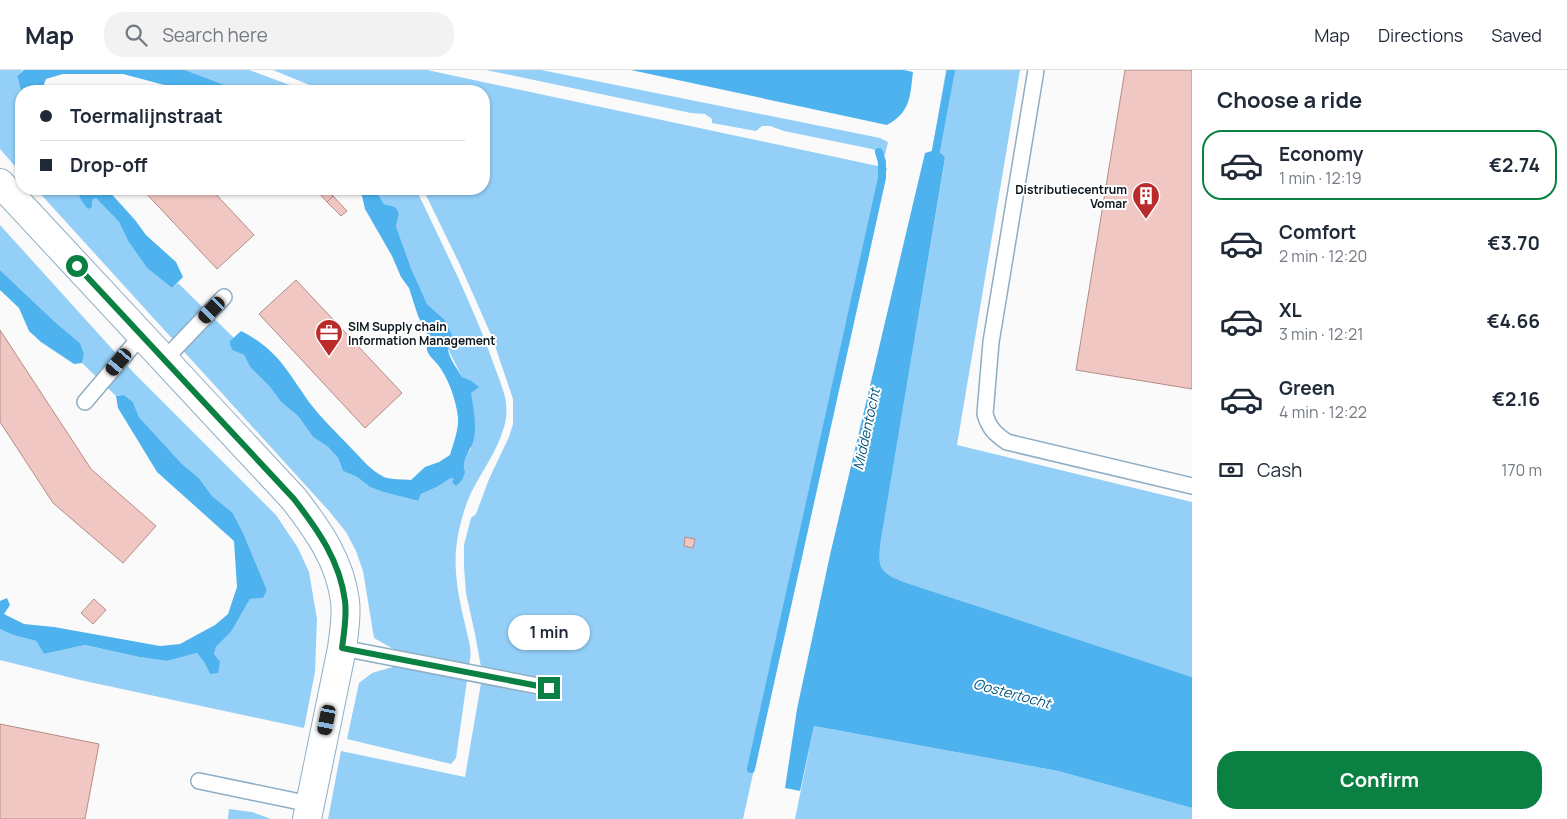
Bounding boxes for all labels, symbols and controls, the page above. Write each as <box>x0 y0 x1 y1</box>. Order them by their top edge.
search box <box>104 12 454 57</box>
text: Map <box>25 18 74 51</box>
icon: search <box>122 21 150 49</box>
text: Search here <box>162 22 268 48</box>
text: Map <box>1314 23 1350 47</box>
text: Directions <box>1378 23 1463 47</box>
text: Saved <box>1491 23 1542 47</box>
text: Choose a ride <box>1217 85 1362 115</box>
text: Toermalijnstraat <box>70 103 223 129</box>
text: Economy <box>1279 141 1363 167</box>
icon: car <box>1219 143 1264 188</box>
text: Drop-off <box>70 152 147 178</box>
text: €2.74 <box>1489 152 1540 178</box>
text: 1 min · 12:19 <box>1279 167 1362 189</box>
place label: Distributiecentrum Vomar <box>1015 181 1127 212</box>
building icon: Distributiecentrum Vomar <box>1131 181 1161 220</box>
text: Comfort <box>1279 219 1356 245</box>
icon: car <box>1219 221 1264 266</box>
text: €3.70 <box>1488 230 1540 256</box>
text: 2 min · 12:20 <box>1279 245 1367 267</box>
route start <box>66 255 88 277</box>
car <box>196 294 227 326</box>
text: XL <box>1279 297 1302 323</box>
icon: car <box>1219 299 1264 344</box>
text: €4.66 <box>1487 308 1540 334</box>
office icon: SIM Supply chain Information Management <box>314 318 344 357</box>
place label: SIM Supply chain Information Management <box>348 318 495 349</box>
text: 3 min · 12:21 <box>1279 323 1363 345</box>
car <box>103 346 134 378</box>
text: Green <box>1279 375 1335 401</box>
icon: car <box>1219 377 1264 422</box>
water label: Middentocht <box>848 385 884 472</box>
text: €2.16 <box>1492 386 1540 412</box>
text: 4 min · 12:22 <box>1279 401 1367 423</box>
icon: cash <box>1217 456 1245 484</box>
text: Cash <box>1257 457 1302 483</box>
text: 170 m <box>1501 459 1542 481</box>
callout: 1 min <box>508 616 590 650</box>
text: 1 min <box>529 621 569 643</box>
water label: Oostertocht <box>971 674 1054 713</box>
route end <box>538 677 560 699</box>
car <box>316 704 337 736</box>
button: Confirm <box>1217 751 1542 809</box>

